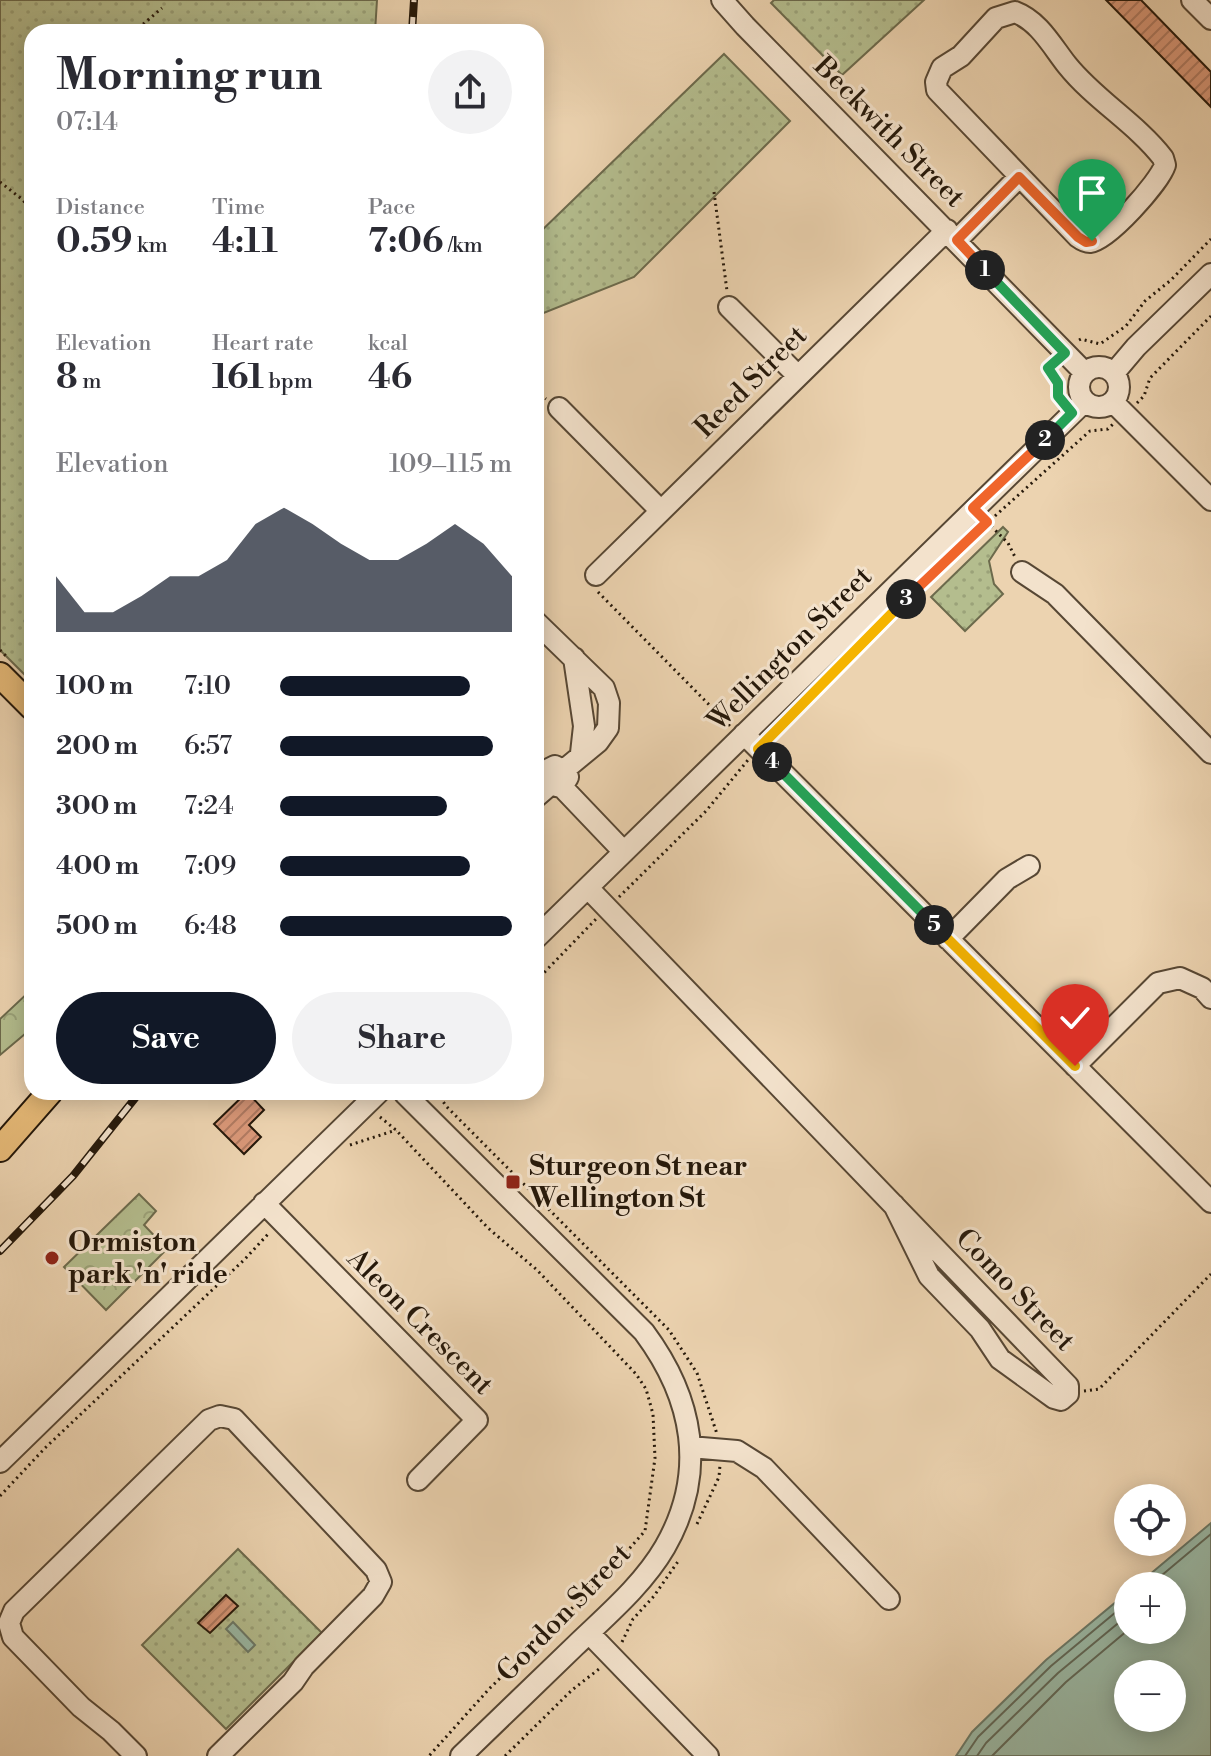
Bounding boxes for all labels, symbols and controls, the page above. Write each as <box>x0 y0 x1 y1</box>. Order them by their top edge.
text: Morning run <box>56 48 322 103</box>
street label: Beckwith Street <box>805 48 972 215</box>
button: share <box>428 50 512 134</box>
text: 07:14 <box>56 106 118 138</box>
pin <box>1058 159 1126 241</box>
icon: arrive <box>1070 171 1114 215</box>
text: Distance <box>56 194 145 221</box>
text: Time <box>212 194 265 221</box>
text: Pace <box>368 194 415 221</box>
text: 0.59 <box>56 221 133 263</box>
text: 4:11 <box>212 221 278 263</box>
text: 7:06 <box>368 221 443 263</box>
text: km <box>133 232 168 259</box>
text: /km <box>443 232 483 259</box>
pin: 1 <box>965 250 1005 290</box>
text: 1 <box>980 256 990 283</box>
street label: Reed Street <box>687 318 815 446</box>
text: Elevation <box>56 330 151 357</box>
text: Heart rate <box>212 330 314 357</box>
text: kcal <box>368 330 408 357</box>
text: 8 <box>56 357 78 399</box>
text: 161 <box>212 357 264 399</box>
text: 46 <box>368 357 412 399</box>
text: m <box>78 368 101 395</box>
text: bpm <box>264 368 313 395</box>
pin: 2 <box>1025 420 1065 460</box>
text: 2 <box>1038 426 1052 453</box>
text: Elevation <box>56 448 169 480</box>
text: 109–115 m <box>389 448 512 480</box>
street label: Wellington Street <box>700 559 880 739</box>
pin: 3 <box>886 579 926 619</box>
text: 3 <box>899 585 913 612</box>
text: 100 m <box>56 670 133 702</box>
text: 7:10 <box>184 670 231 702</box>
text: 200 m <box>56 730 138 762</box>
text: 6:57 <box>184 730 232 762</box>
pin: 4 <box>752 742 792 782</box>
text: 4 <box>765 748 779 775</box>
text: 300 m <box>56 790 137 822</box>
text: 7:24 <box>184 790 234 822</box>
text: 400 m <box>56 850 139 882</box>
text: 7:09 <box>184 850 236 882</box>
pin: 5 <box>914 905 954 945</box>
text: 500 m <box>56 910 138 942</box>
text: 6:48 <box>184 910 237 942</box>
text: 5 <box>927 911 941 938</box>
pin <box>1041 984 1109 1066</box>
button: Save <box>56 992 276 1084</box>
button: Share <box>292 992 512 1084</box>
icon: check <box>1053 996 1097 1040</box>
place label: Sturgeon St near Wellington St <box>528 1149 748 1216</box>
marker: Sturgeon St near Wellington St <box>504 1173 522 1191</box>
street label: Como Street <box>948 1221 1082 1359</box>
place label: Ormiston park 'n' ride <box>68 1225 228 1292</box>
street label: Aleon Crescent <box>339 1241 500 1402</box>
marker: Ormiston park 'n' ride <box>43 1249 61 1267</box>
map controls <box>1114 1484 1186 1732</box>
button: locate <box>1114 1484 1186 1556</box>
street label: Gordon Street <box>489 1537 639 1689</box>
button: + <box>1114 1572 1186 1644</box>
button: − <box>1114 1660 1186 1732</box>

